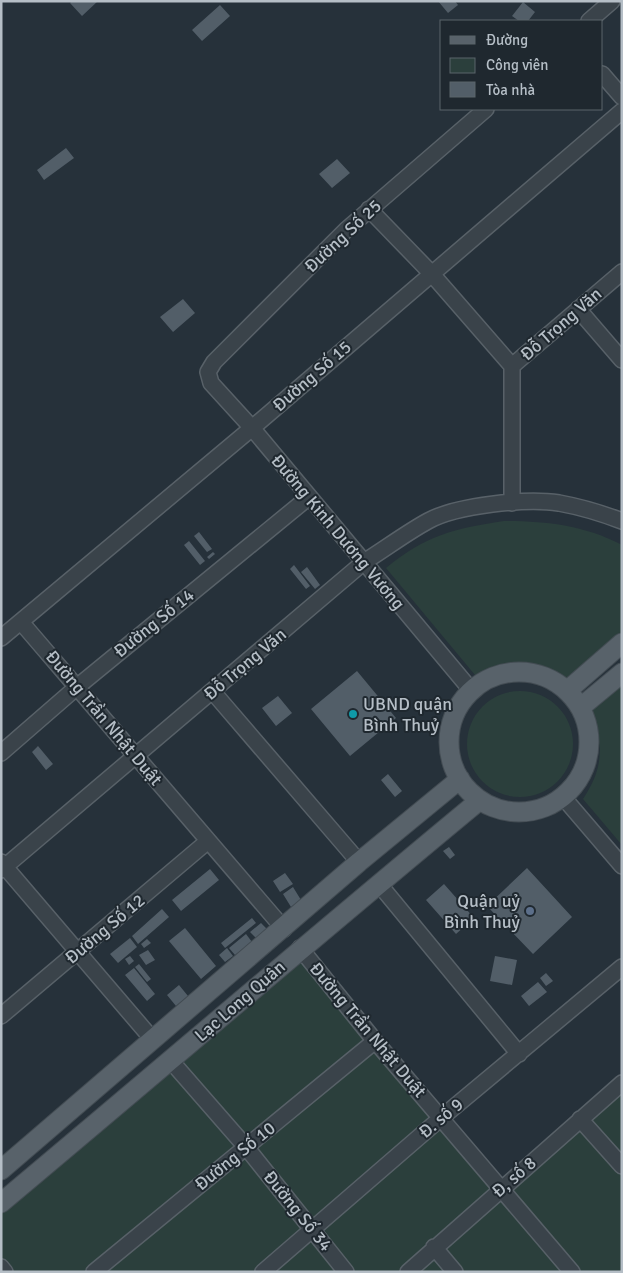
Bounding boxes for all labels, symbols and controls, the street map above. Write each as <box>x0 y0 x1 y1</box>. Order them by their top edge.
legend <box>440 20 603 110</box>
text: Đường <box>486 31 528 49</box>
text: Công viên <box>486 56 549 74</box>
text: Tòa nhà <box>486 81 535 99</box>
street label: Đường Số 25 <box>300 195 386 277</box>
street label: Đỗ Trọng Văn <box>516 283 606 365</box>
street label: Đường Số 15 <box>268 336 356 416</box>
street label: Đường Kinh Dương Vương <box>266 450 410 614</box>
street label: Đường Số 14 <box>109 584 199 662</box>
street label: Đỗ Trọng Văn <box>199 623 291 705</box>
street label: Đường Trần Nhật Duật <box>41 646 167 790</box>
place label: UBND quận Bình Thuỷ <box>363 693 452 736</box>
marker: UBND quận Bình Thuỷ <box>347 708 359 720</box>
street label: Đường Số 12 <box>61 889 149 969</box>
place label: Quận uỷ Bình Thuỷ <box>444 890 521 933</box>
marker: Quận uỷ Bình Thuỷ <box>524 905 536 917</box>
street label: Lạc Long Quân <box>190 956 290 1046</box>
street label: Đường Trần Nhật Duật <box>305 958 431 1102</box>
street label: Đ. số 9 <box>414 1093 468 1143</box>
street label: Đường Số 10 <box>190 1117 280 1195</box>
street label: Đ, số 8 <box>487 1152 541 1202</box>
street label: Đường Số 34 <box>259 1166 337 1256</box>

